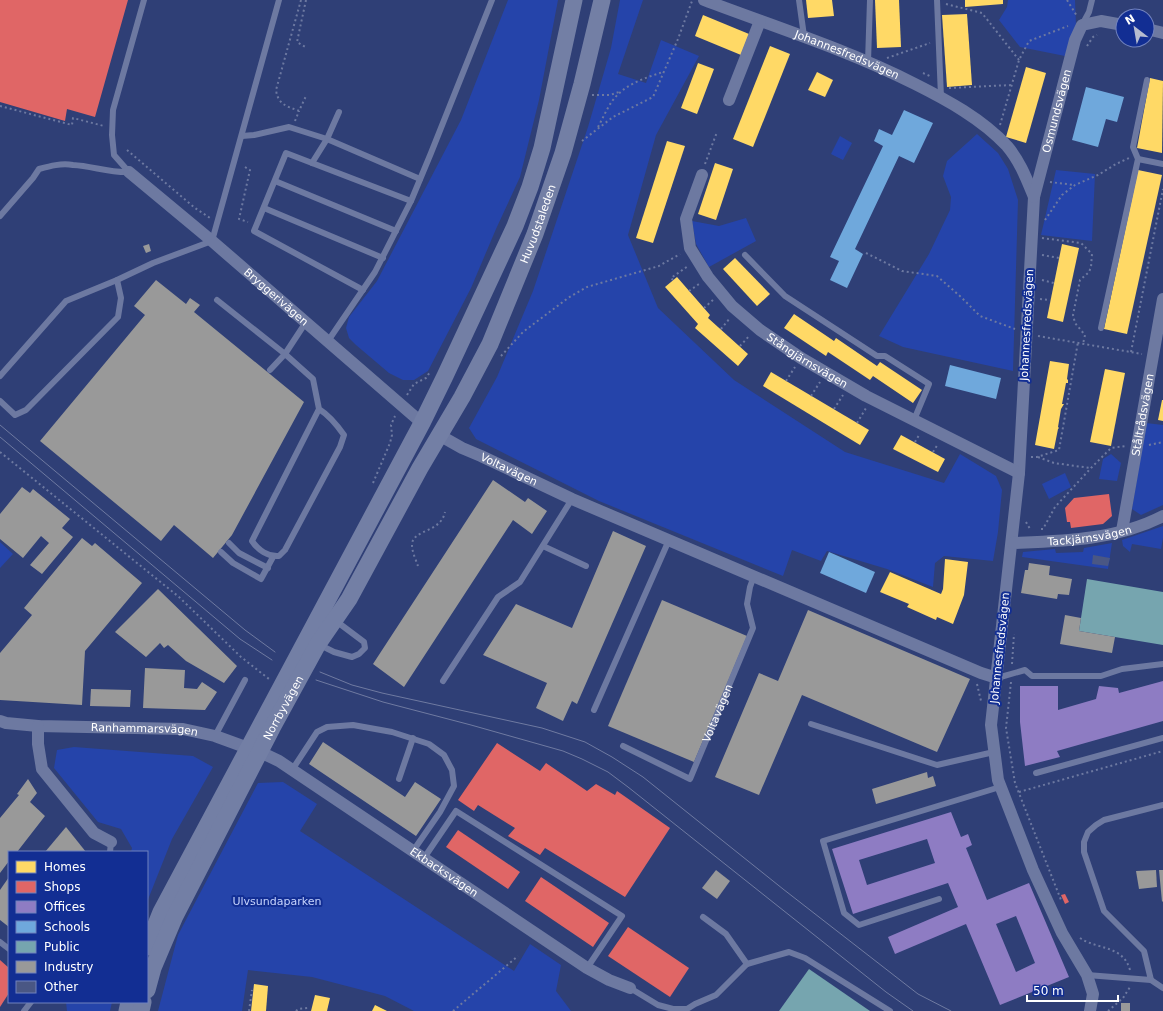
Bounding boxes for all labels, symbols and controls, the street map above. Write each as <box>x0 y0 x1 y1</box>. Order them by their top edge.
north arrow <box>1115 8 1155 48</box>
text: N <box>1123 12 1137 28</box>
street label: Johannesfredsvägen <box>792 27 901 82</box>
street label: Osmundsvägen <box>1039 68 1074 154</box>
street label: Huvudstaleden <box>517 183 558 265</box>
street label: Bryggerivägen <box>241 265 311 328</box>
street label: Johannesfredsvägen <box>1018 269 1036 382</box>
street label: Stångjärnsvägen <box>764 330 850 390</box>
street label: Ståltrådsvägen <box>1129 373 1156 457</box>
street label: Voltavägen <box>478 450 540 488</box>
street label: Tackjärnsvägen <box>1046 523 1133 548</box>
street label: Johannesfredsvägen <box>988 592 1012 705</box>
street label: Norrbyvägen <box>260 673 306 742</box>
street label: Voltavägen <box>700 682 735 744</box>
street label: Ranhammarsvägen <box>91 721 199 739</box>
street label: Ekbacksvägen <box>408 844 481 899</box>
legend <box>8 851 148 1003</box>
text: Homes <box>44 860 86 874</box>
text: Shops <box>44 880 80 894</box>
park label: Ulvsundaparken <box>233 895 322 908</box>
text: Offices <box>44 900 85 914</box>
text: Schools <box>44 920 90 934</box>
text: Public <box>44 940 80 954</box>
text: Industry <box>44 960 93 974</box>
scale bar <box>1027 977 1118 1003</box>
text: Other <box>44 980 78 994</box>
text: 50 m <box>1033 984 1064 998</box>

